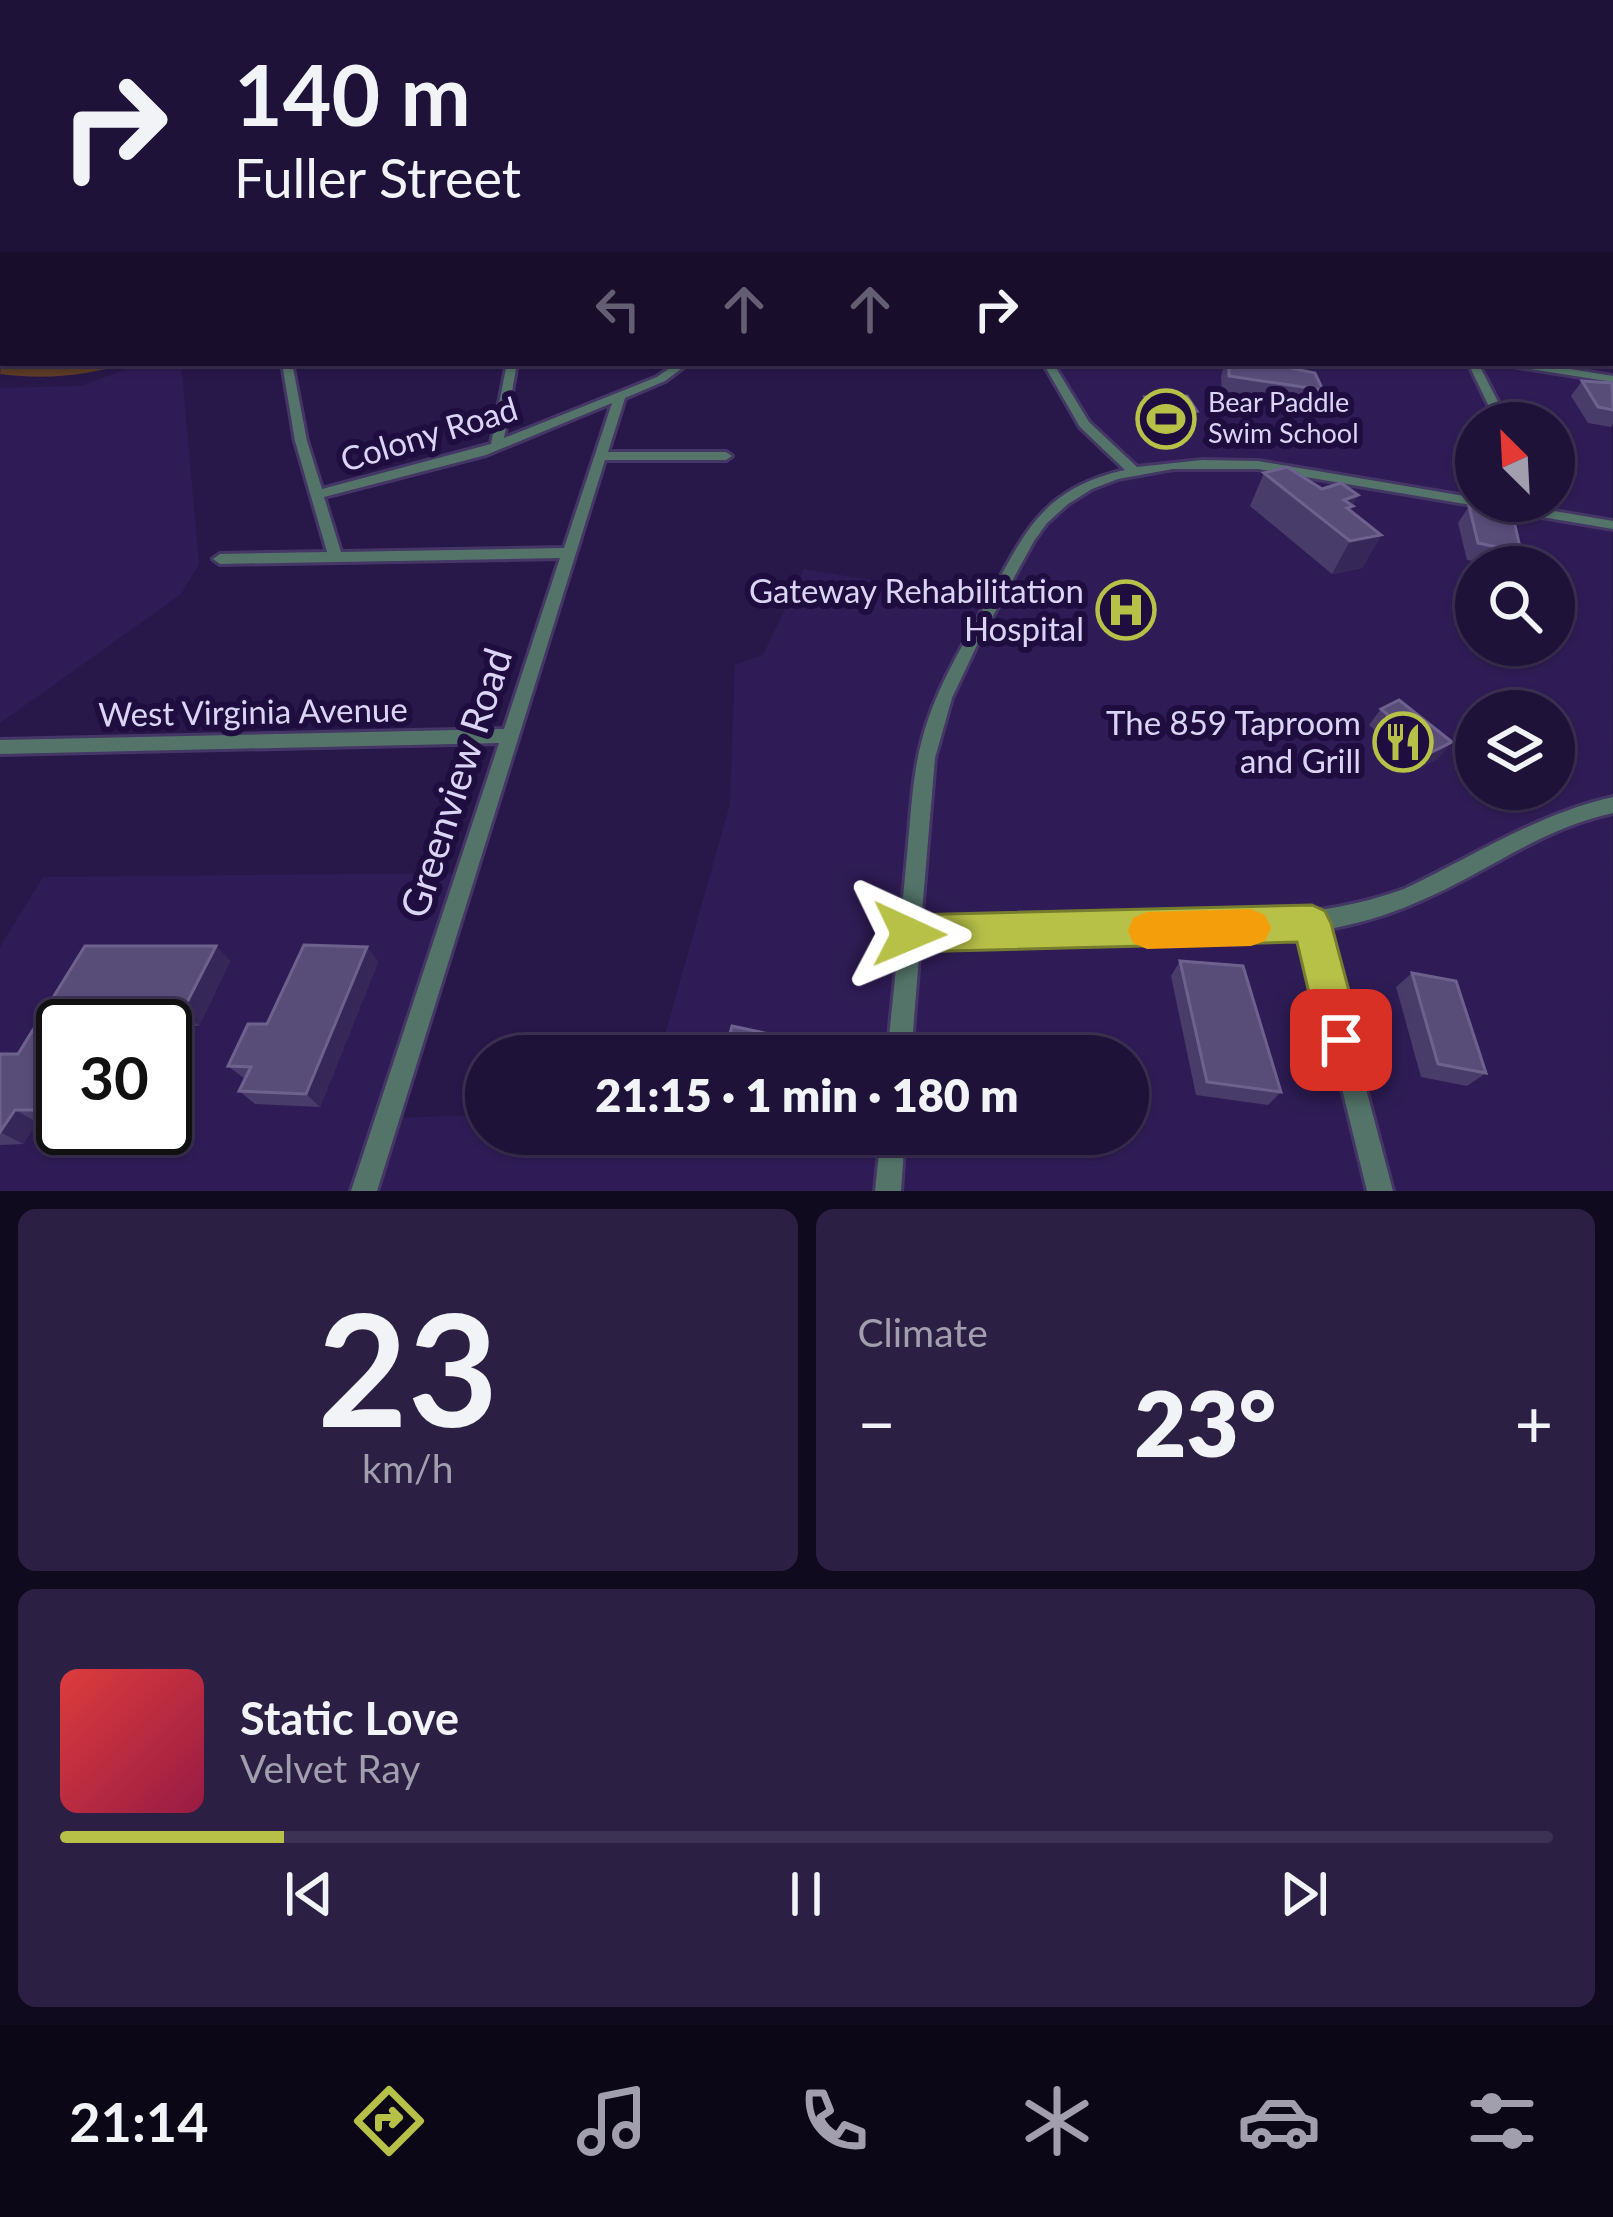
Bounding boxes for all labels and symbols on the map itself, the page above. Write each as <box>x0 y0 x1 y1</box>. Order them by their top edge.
place label: Bear Paddle Swim School <box>1208 385 1359 449</box>
street label: Colony Road <box>335 387 522 479</box>
sports icon: Bear Paddle Swim School <box>1135 388 1197 450</box>
north arrow <box>1455 402 1575 522</box>
place label: Gateway Rehabilitation Hospital <box>749 570 1084 648</box>
hospital icon: Gateway Rehabilitation Hospital <box>1095 579 1157 641</box>
street label: Greenview Road <box>390 642 520 923</box>
street label: West Virginia Avenue <box>98 688 408 734</box>
place label: The 859 Taproom and Grill <box>1106 702 1361 780</box>
restaurant icon: The 859 Taproom and Grill <box>1372 711 1434 773</box>
position arrow <box>846 871 972 997</box>
pin <box>1290 989 1392 1091</box>
speed limit sign: 30 <box>36 999 192 1155</box>

